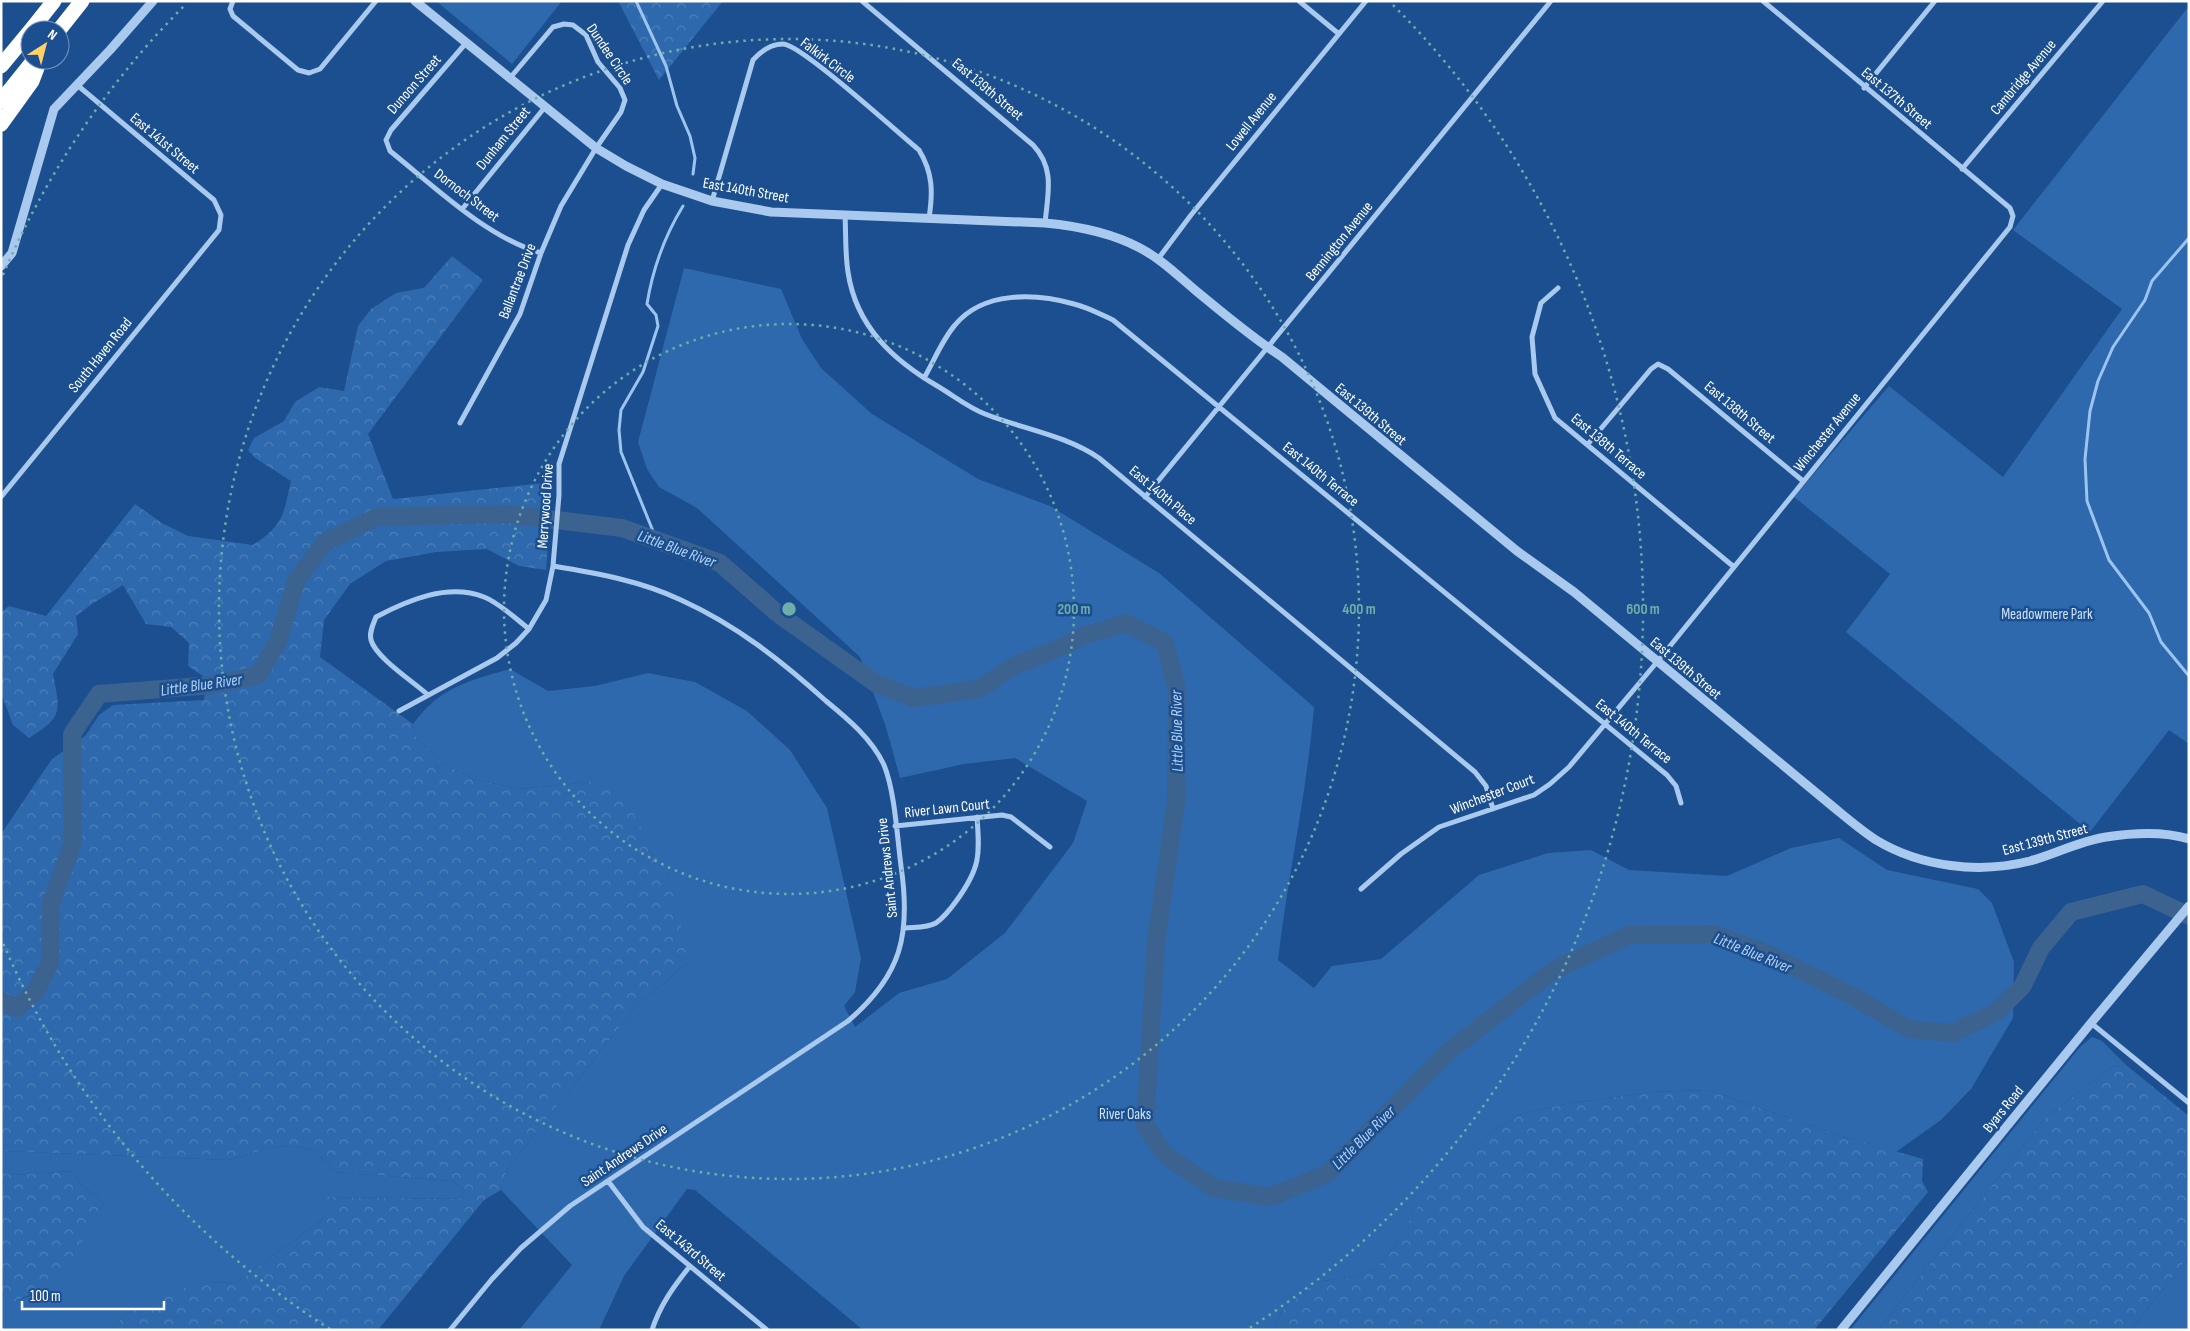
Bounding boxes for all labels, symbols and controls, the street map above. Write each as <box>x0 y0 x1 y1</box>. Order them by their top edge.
north arrow <box>20 20 70 70</box>
street label: Dundee Circle <box>582 20 637 88</box>
text: N <box>44 26 60 44</box>
street label: Falkirk Circle <box>796 34 859 87</box>
street label: Cambridge Avenue <box>1986 36 2061 119</box>
street label: Dunoon Street <box>383 50 446 118</box>
street label: East 139th Street <box>948 54 1028 125</box>
street label: East 137th Street <box>1857 63 1936 134</box>
street label: Lowell Avenue <box>1222 88 1281 155</box>
street label: Dunham Street <box>472 103 535 174</box>
street label: East 141st Street <box>126 109 204 178</box>
street label: Dornoch Street <box>430 165 504 226</box>
street label: East 140th Street <box>701 174 791 208</box>
street label: Bennington Avenue <box>1302 198 1377 285</box>
street label: Ballantrae Drive <box>494 241 541 322</box>
street label: South Haven Road <box>64 314 136 397</box>
street label: East 138th Street <box>1700 377 1780 448</box>
street label: East 139th Street <box>1331 379 1411 450</box>
street label: Winchester Avenue <box>1790 389 1865 476</box>
street label: East 138th Terrace <box>1567 409 1650 483</box>
street label: East 140th Terrace <box>1279 438 1363 511</box>
street label: East 140th Place <box>1125 462 1200 529</box>
street label: Merrywood Drive <box>533 463 558 549</box>
water label: Little Blue River <box>635 526 719 573</box>
centre of rings <box>780 600 798 618</box>
text: 200 m <box>1057 600 1091 619</box>
text: 400 m <box>1342 600 1376 619</box>
text: 600 m <box>1626 600 1660 619</box>
park label: Meadowmere Park <box>2001 605 2093 624</box>
street label: East 139th Street <box>1646 633 1726 704</box>
water label: Little Blue River <box>159 670 244 701</box>
water label: Little Blue River <box>1167 689 1188 772</box>
street label: East 140th Terrace <box>1592 695 1676 768</box>
street label: Winchester Court <box>1447 770 1537 819</box>
street label: River Lawn Court <box>904 795 991 822</box>
street label: Saint Andrews Drive <box>873 817 902 919</box>
street label: East 139th Street <box>2000 819 2090 860</box>
water label: Little Blue River <box>1711 929 1794 978</box>
street label: Byars Road <box>1979 1082 2028 1137</box>
water label: Little Blue River <box>1328 1102 1400 1174</box>
park label: River Oaks <box>1099 1105 1151 1124</box>
street label: Saint Andrews Drive <box>577 1120 671 1191</box>
street label: East 143rd Street <box>652 1215 730 1286</box>
scale bar <box>22 1278 165 1310</box>
text: 100 m <box>30 1287 61 1306</box>

